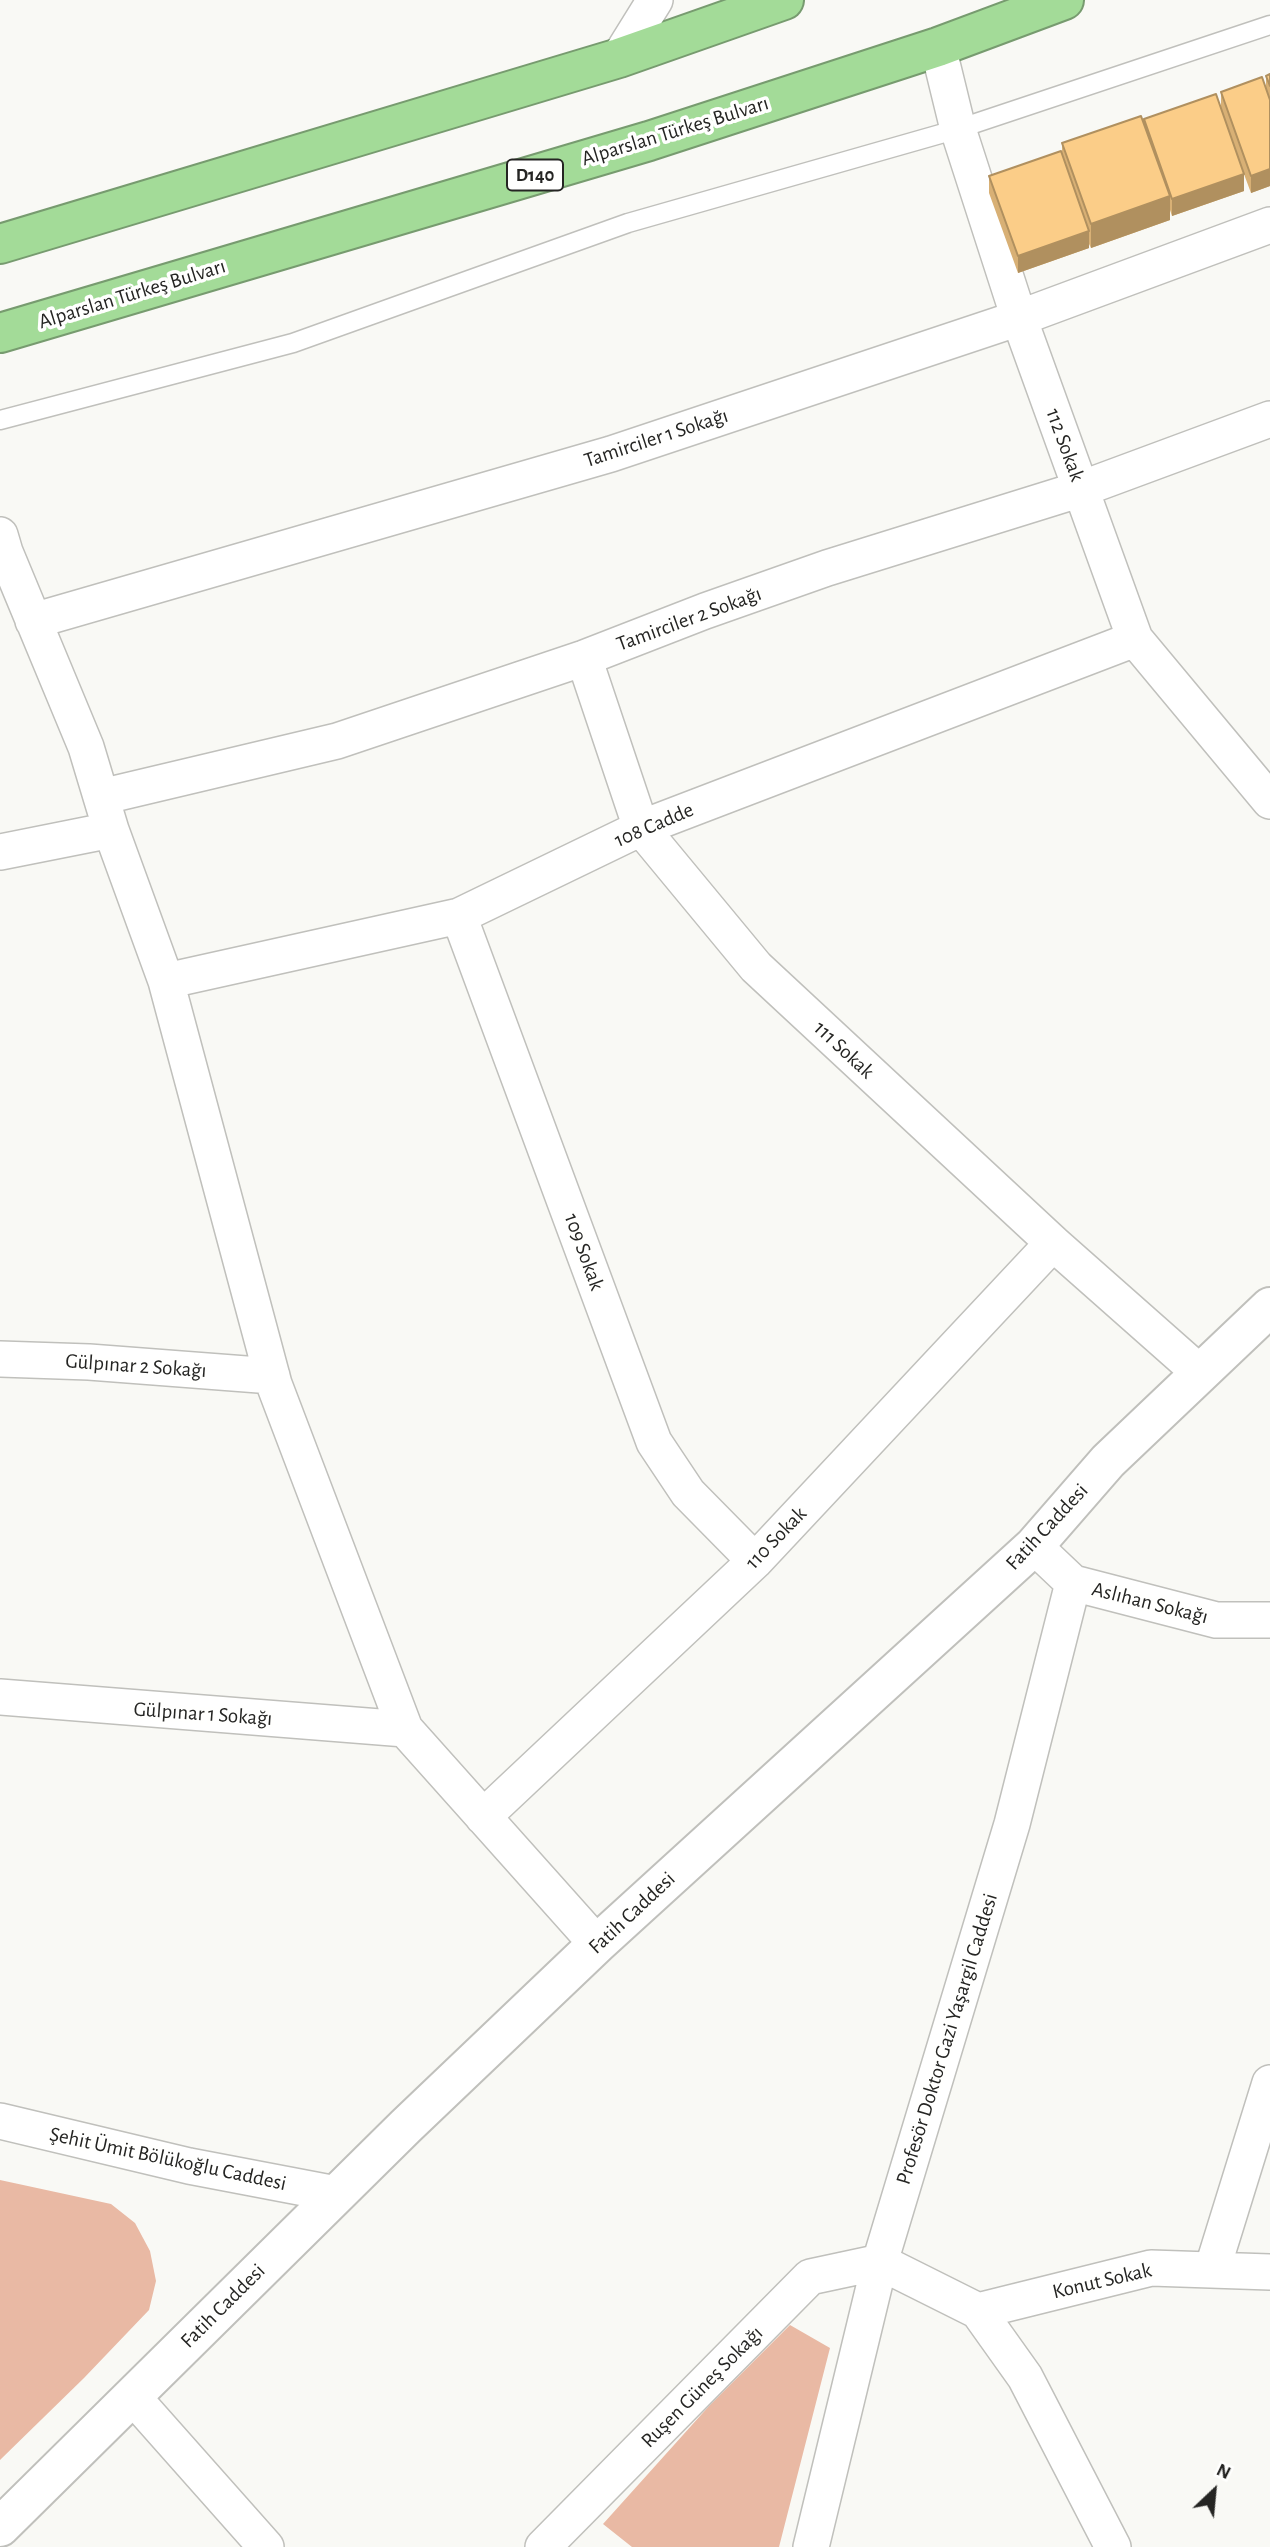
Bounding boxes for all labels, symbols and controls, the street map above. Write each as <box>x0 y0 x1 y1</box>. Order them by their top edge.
street label: Alparslan Türkeş Bulvarı <box>578 91 772 171</box>
road number: D140 <box>507 160 563 190</box>
street label: Alparslan Türkeş Bulvarı <box>35 254 229 334</box>
street label: Tamirciler 1 Sokağı <box>581 403 731 473</box>
street label: 112 Sokak <box>1040 405 1090 485</box>
street label: Tamirciler 2 Sokağı <box>613 581 765 657</box>
street label: 108 Cadde <box>611 797 697 853</box>
street label: 111 Sokak <box>809 1016 879 1084</box>
street label: 109 Sokak <box>558 1210 610 1294</box>
street label: Gülpınar 2 Sokağı <box>65 1348 207 1384</box>
street label: Fatih Caddesi <box>1001 1478 1093 1576</box>
street label: 110 Sokak <box>740 1501 812 1575</box>
street label: Aslıhan Sokağı <box>1089 1576 1211 1630</box>
street label: Gülpınar 1 Sokağı <box>133 1697 273 1731</box>
street label: Fatih Caddesi <box>583 1867 681 1959</box>
street label: Profesör Doktor Gazi Yaşargil Caddesi <box>891 1890 1003 2188</box>
street label: Şehit Ümit Bölükoğlu Caddesi <box>47 2122 289 2196</box>
street label: Konut Sokak <box>1050 2257 1154 2305</box>
street label: Fatih Caddesi <box>175 2258 271 2354</box>
street label: Ruşen Güneş Sokağı <box>636 2321 768 2453</box>
north arrow <box>1179 2456 1249 2526</box>
text: N <box>1213 2460 1234 2483</box>

